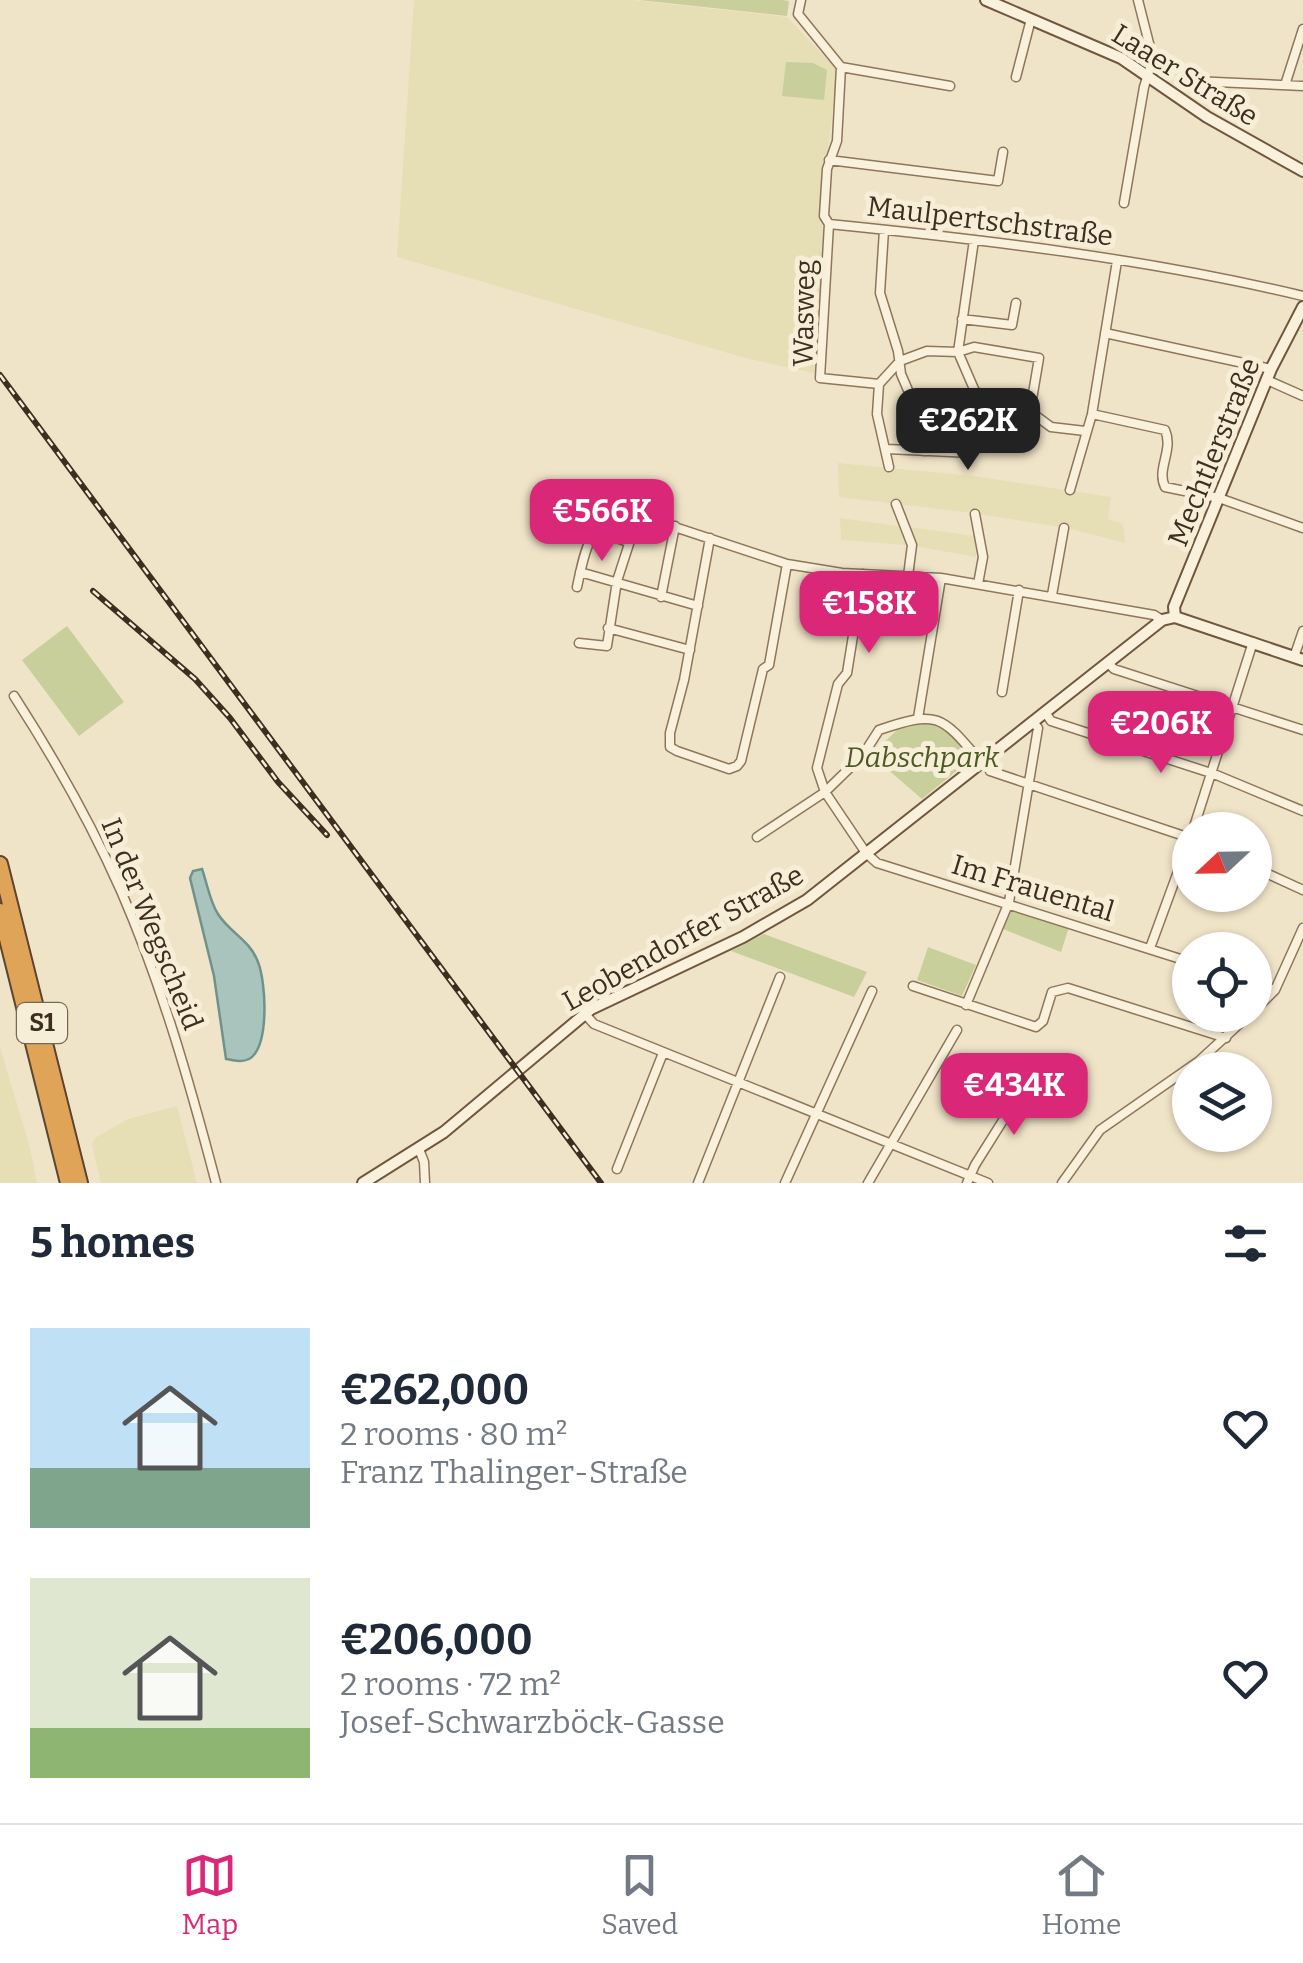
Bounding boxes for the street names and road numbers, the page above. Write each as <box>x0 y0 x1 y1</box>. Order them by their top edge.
street label: Laaer Straße <box>1106 17 1264 133</box>
street label: Maulpertschstraße <box>865 190 1115 252</box>
street label: Wasweg <box>787 259 821 367</box>
street label: Mechtlerstraße <box>1161 353 1267 551</box>
street label: In der Wegscheid <box>94 813 210 1035</box>
street label: Im Frauental <box>948 848 1118 928</box>
street label: Leobendorfer Straße <box>557 858 809 1018</box>
road number: S1 <box>17 1003 67 1043</box>

